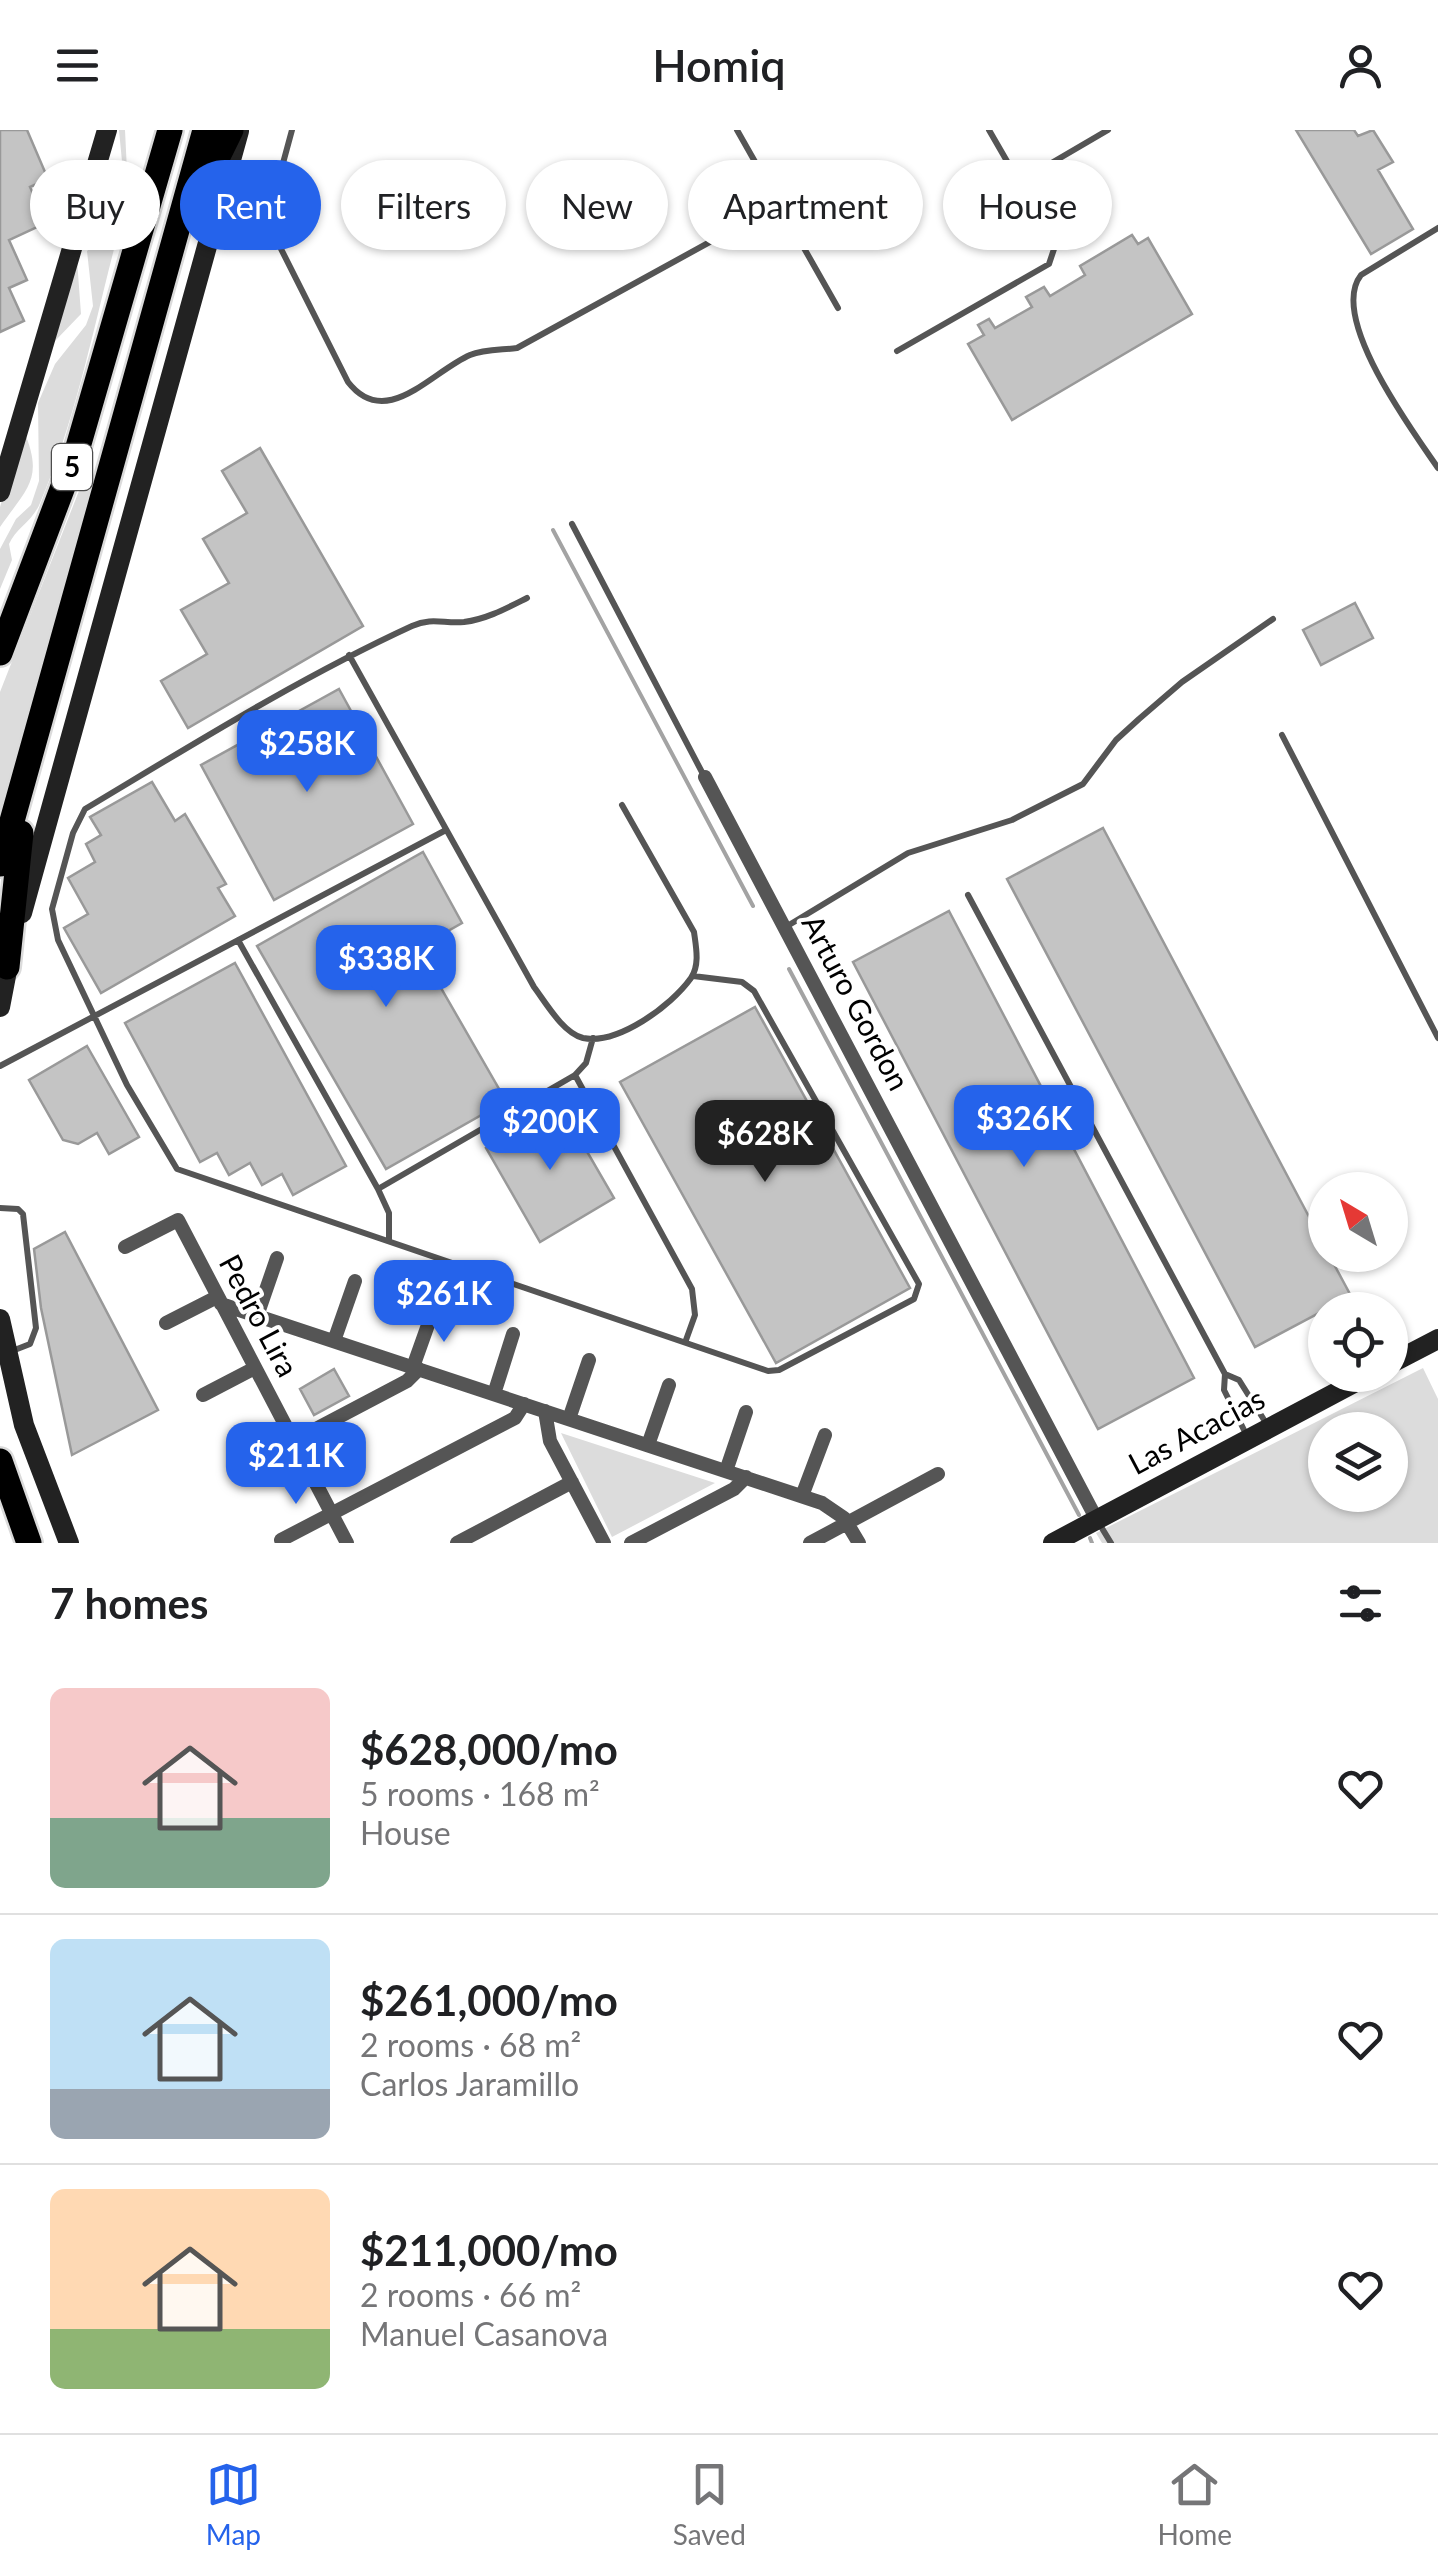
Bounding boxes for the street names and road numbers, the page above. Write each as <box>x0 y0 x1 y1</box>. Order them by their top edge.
road number: 5 <box>52 444 92 490</box>
street label: Arturo Gordon <box>796 908 918 1096</box>
street label: Pedro Lira <box>213 1248 307 1382</box>
street label: Las Acacias <box>1122 1379 1270 1481</box>

